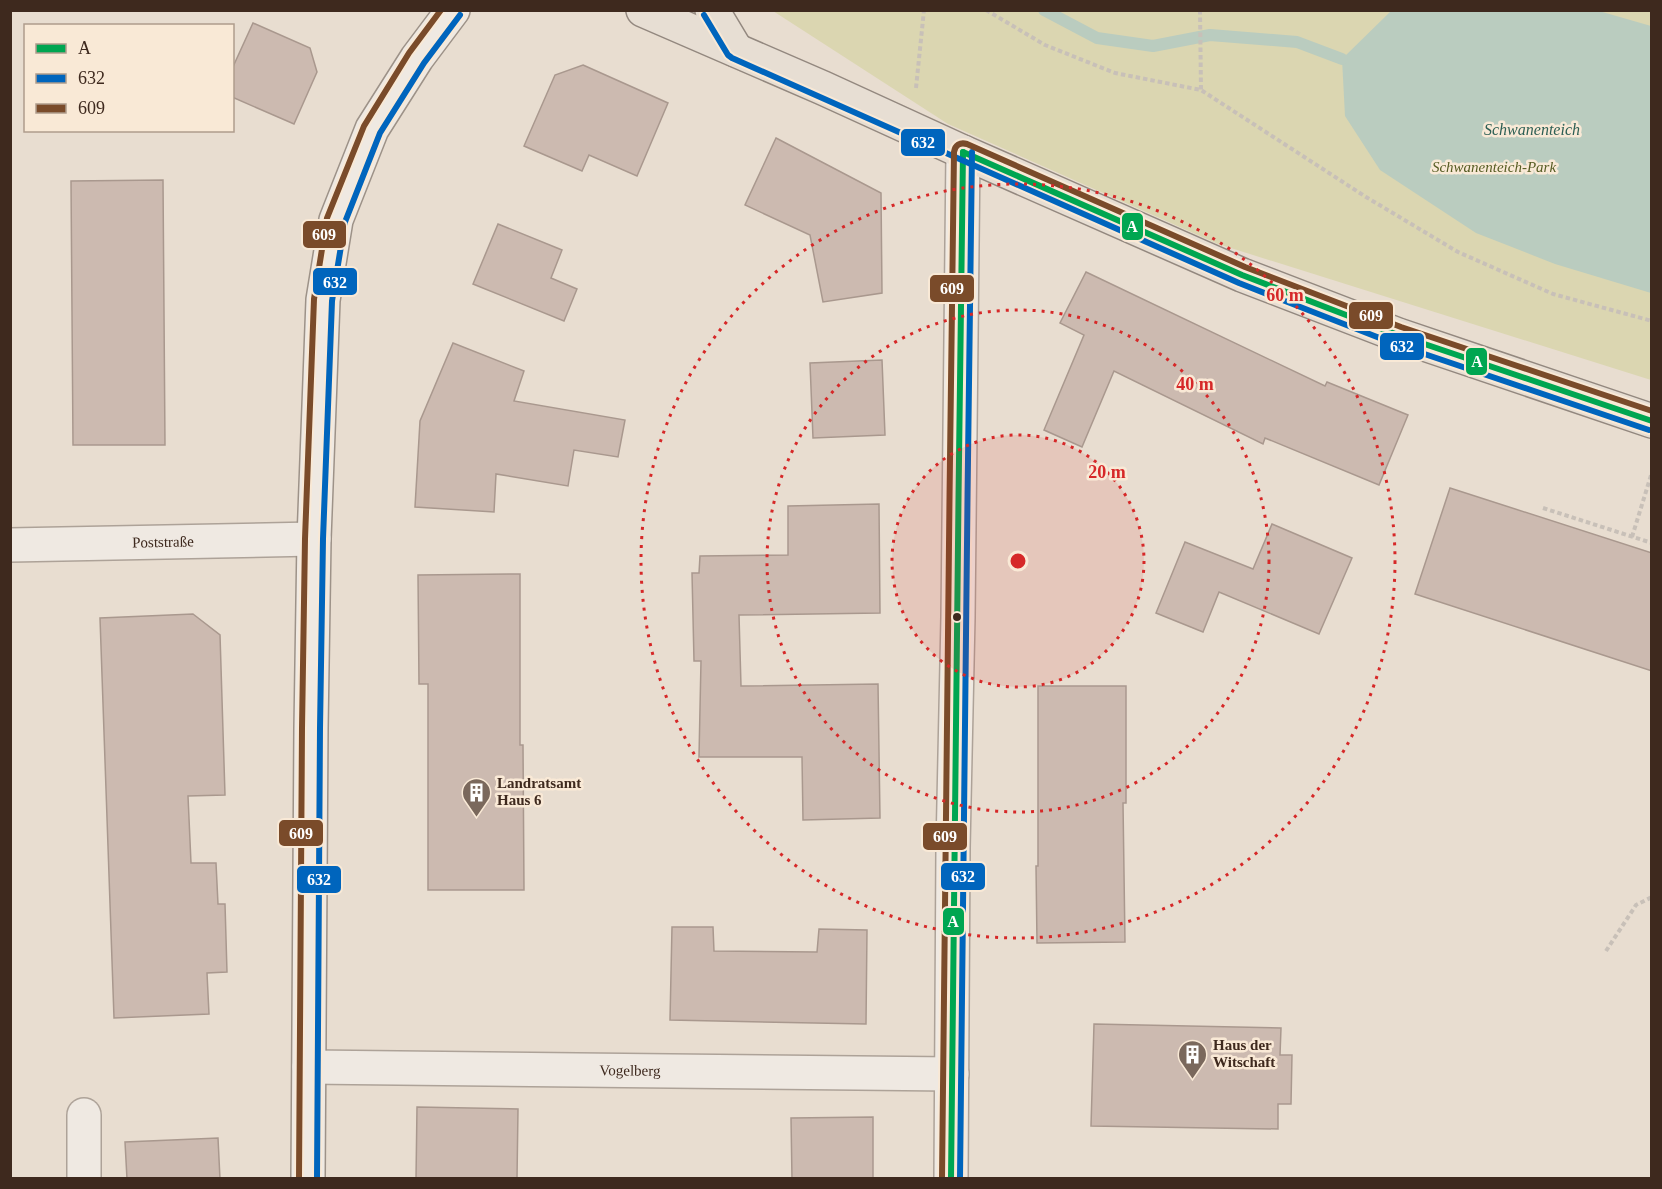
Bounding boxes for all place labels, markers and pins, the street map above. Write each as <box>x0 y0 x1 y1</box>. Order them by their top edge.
centre of rings <box>1008 551 1028 571</box>
unlabelled marker <box>951 611 963 623</box>
place label: Landratsamt Haus 6 <box>497 775 581 808</box>
building icon: Landratsamt Haus 6 <box>460 776 492 818</box>
place label: Haus der Witschaft <box>1213 1037 1275 1070</box>
building icon: Haus der Witschaft <box>1176 1038 1208 1080</box>

